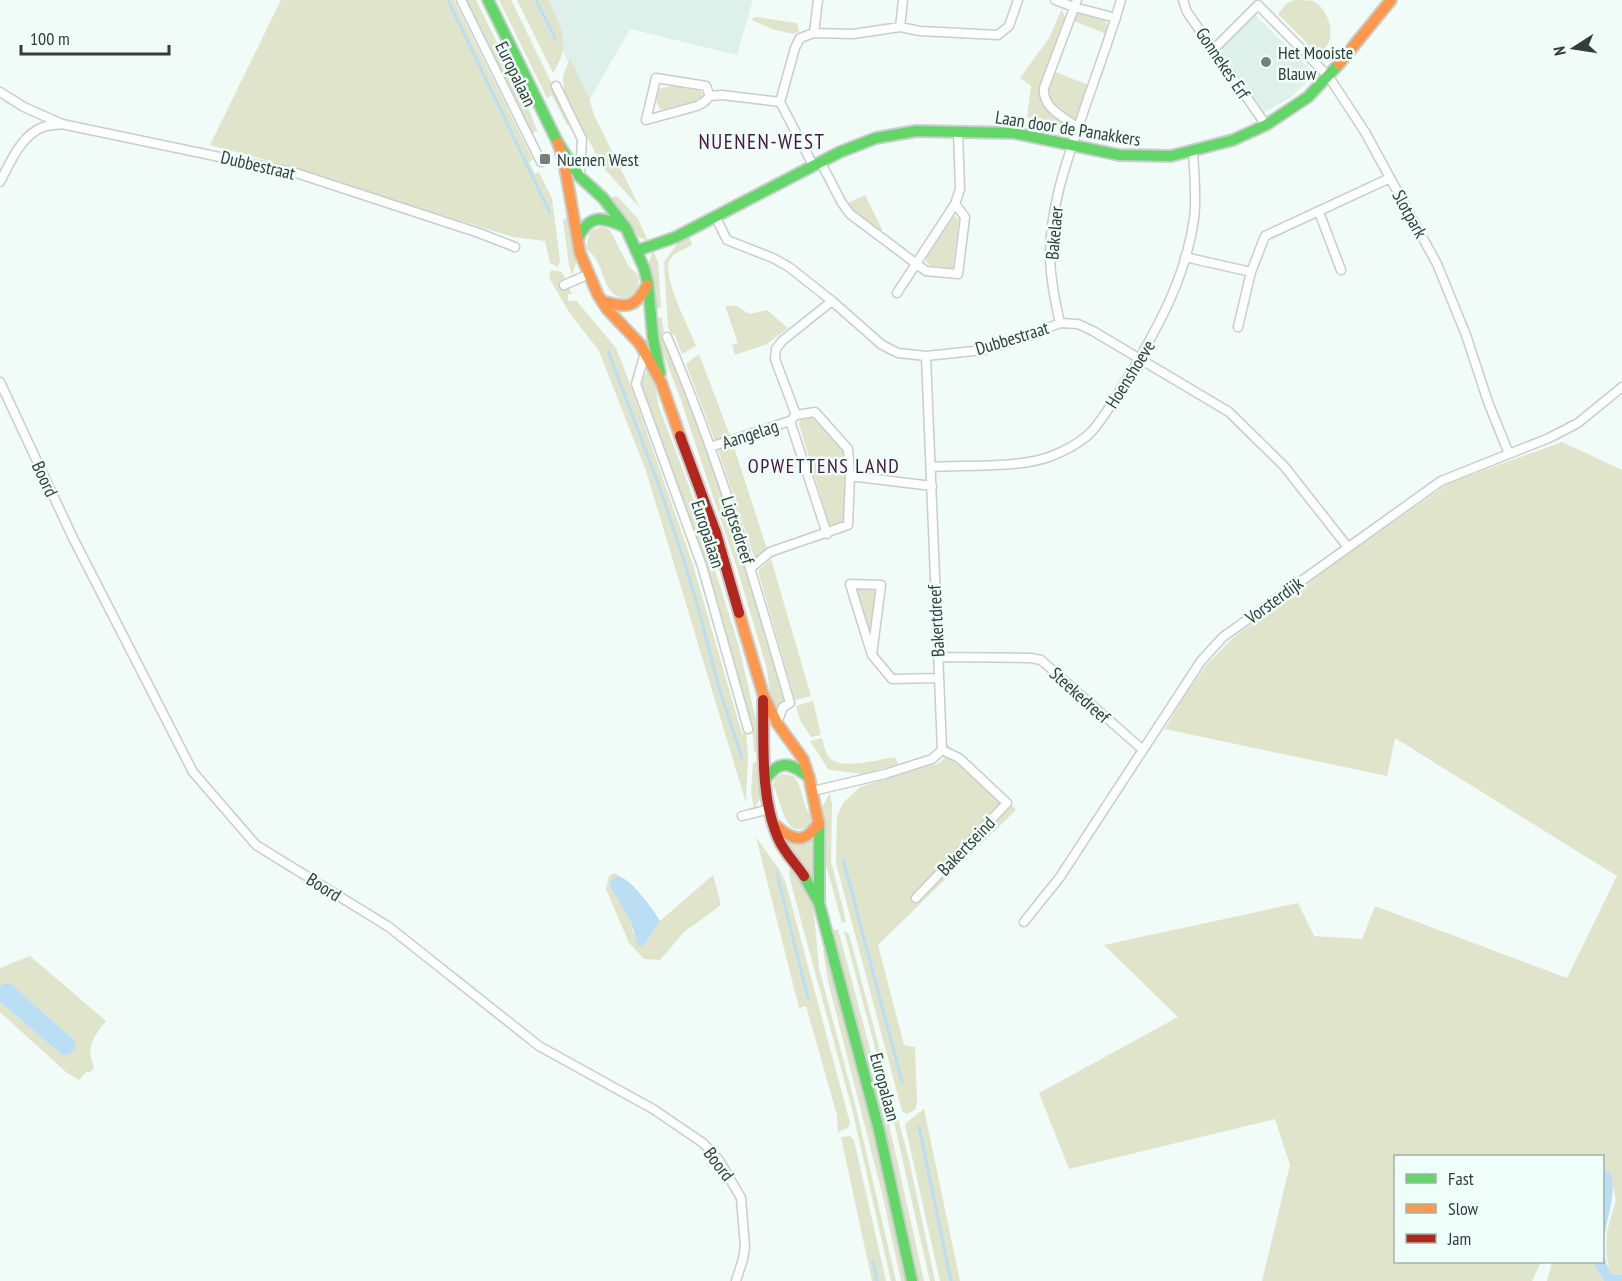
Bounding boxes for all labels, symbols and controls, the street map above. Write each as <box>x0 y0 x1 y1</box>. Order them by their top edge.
scale bar <box>21 18 170 56</box>
north arrow <box>1544 18 1604 78</box>
street label: Gonnekes Erf <box>1191 23 1256 104</box>
text: 100 m <box>30 27 70 50</box>
street label: Europalaan <box>490 38 542 110</box>
place label: Het Mooiste Blauw <box>1278 41 1353 85</box>
text: N <box>1549 45 1570 57</box>
marker: Het Mooiste Blauw <box>1259 55 1273 69</box>
street label: Laan door de Panakkers <box>994 105 1142 151</box>
district label: NUENEN-WEST <box>699 128 825 155</box>
street label: Dubbestraat <box>219 145 297 185</box>
place label: Nuenen West <box>557 148 639 171</box>
marker: Nuenen West <box>538 152 552 166</box>
street label: Slotpark <box>1387 186 1433 242</box>
street label: Bakelaer <box>1040 205 1068 261</box>
street label: Dubbestraat <box>972 316 1052 360</box>
street label: Hoenshoeve <box>1100 336 1160 412</box>
street label: Aangelag <box>719 414 781 454</box>
district label: OPWETTENS LAND <box>748 453 900 479</box>
street label: Boord <box>27 457 63 501</box>
street label: Ligtsedreef <box>716 493 760 568</box>
street label: Europalaan <box>686 497 730 571</box>
street label: Vorsterdijk <box>1240 571 1307 629</box>
street label: Bakertdreef <box>923 583 949 658</box>
street label: Steekedreef <box>1045 662 1116 729</box>
street label: Bakertseind <box>932 812 1000 880</box>
street label: Boord <box>302 868 346 906</box>
street label: Europalaan <box>865 1050 905 1124</box>
street label: Boord <box>699 1142 739 1186</box>
legend <box>1394 1155 1604 1263</box>
text: Fast <box>1448 1167 1474 1190</box>
text: Slow <box>1448 1197 1479 1220</box>
text: Jam <box>1447 1227 1471 1250</box>

